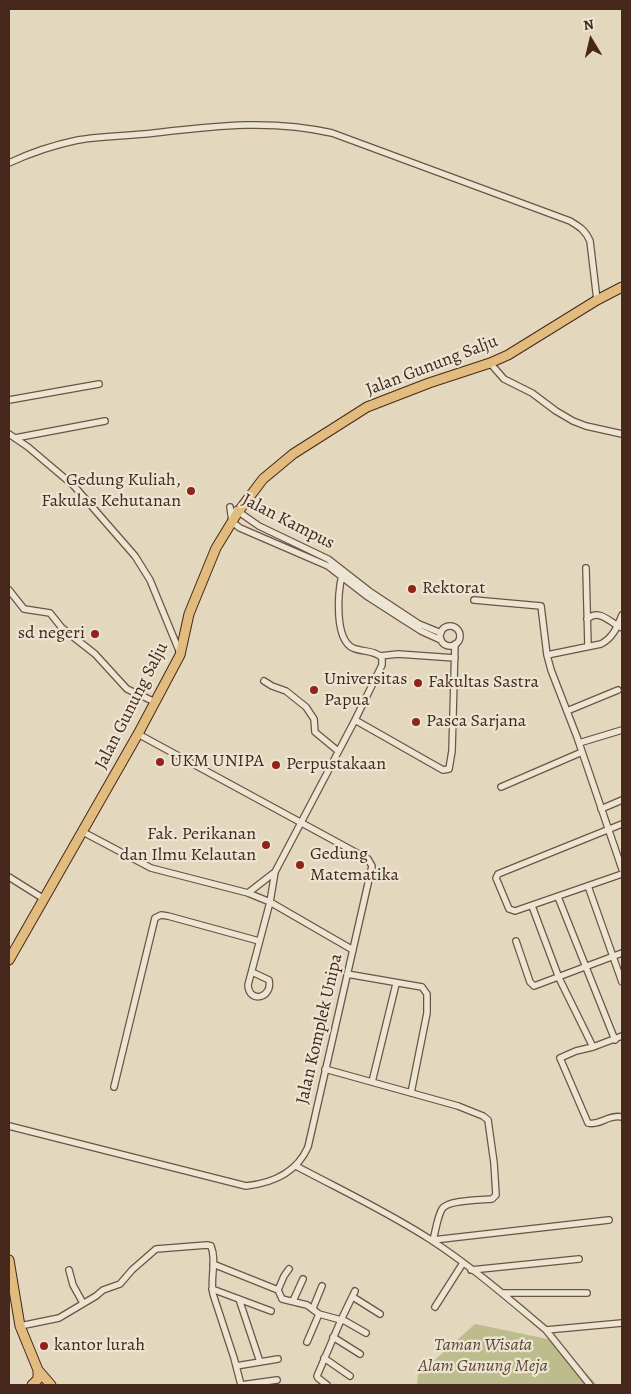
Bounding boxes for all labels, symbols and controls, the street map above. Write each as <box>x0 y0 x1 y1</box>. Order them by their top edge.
north arrow <box>566 15 616 65</box>
text: N <box>582 15 595 35</box>
street label: Jalan Gunung Salju <box>363 331 501 401</box>
place label: Gedung Kuliah, Fakulas Kehutanan <box>41 470 181 512</box>
marker: Gedung Kuliah, Fakulas Kehutanan <box>185 485 197 497</box>
street label: Jalan Kampus <box>238 489 338 555</box>
place label: Rektorat <box>422 578 485 600</box>
marker: Rektorat <box>406 583 418 595</box>
place label: sd negeri <box>18 623 85 645</box>
marker: sd negeri <box>89 628 101 640</box>
street label: Jalan Gunung Salju <box>91 639 173 773</box>
place label: Universitas Papua <box>324 669 407 712</box>
place label: Fakultas Sastra <box>428 672 539 694</box>
marker: Fakultas Sastra <box>412 677 424 689</box>
marker: Universitas Papua <box>308 684 320 696</box>
place label: Pasca Sarjana <box>426 711 526 733</box>
marker: Pasca Sarjana <box>410 716 422 728</box>
place label: UKM UNIPA <box>170 751 264 773</box>
place label: Perpustakaan <box>286 754 386 776</box>
marker: UKM UNIPA <box>154 756 166 768</box>
marker: Perpustakaan <box>270 759 282 771</box>
place label: Fak. Perikanan dan Ilmu Kelautan <box>120 824 256 866</box>
marker: Fak. Perikanan dan Ilmu Kelautan <box>260 839 272 851</box>
place label: Gedung Matematika <box>310 844 399 886</box>
marker: Gedung Matematika <box>294 859 306 871</box>
street label: Jalan Komplek Unipa <box>292 952 348 1106</box>
place label: kantor lurah <box>54 1335 145 1357</box>
park label: Taman Wisata Alam Gunung Meja <box>418 1335 548 1378</box>
marker: kantor lurah <box>38 1340 50 1352</box>

